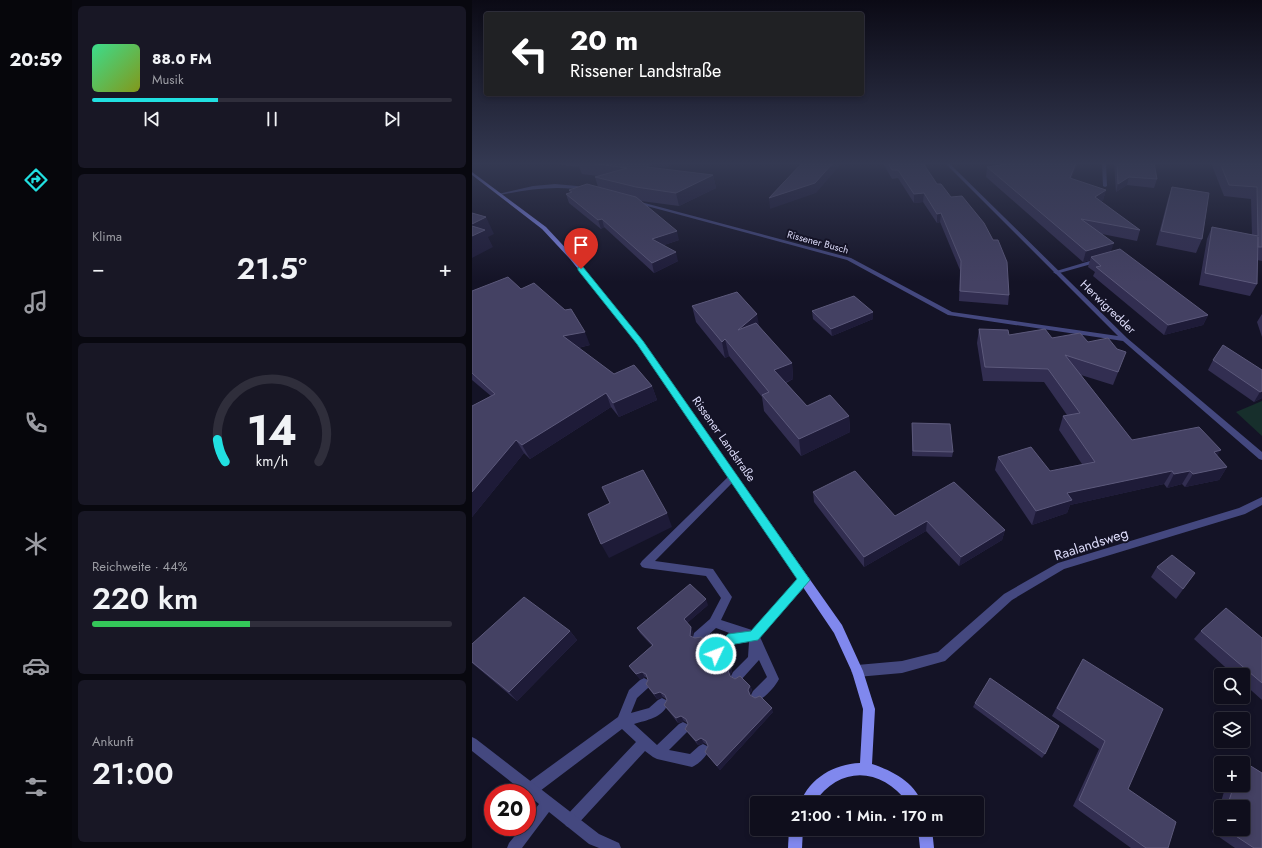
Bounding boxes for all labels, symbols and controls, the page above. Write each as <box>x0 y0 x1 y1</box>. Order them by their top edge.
text: 20 m <box>570 20 638 61</box>
icon: left <box>504 28 556 80</box>
text: 20:59 <box>9 47 63 73</box>
text: 88.0 FM <box>152 48 212 70</box>
text: Rissener Landstraße <box>570 58 721 84</box>
text: Musik <box>152 70 184 89</box>
icon: previous <box>141 108 163 130</box>
icon: pause <box>261 108 283 130</box>
icon: next <box>381 108 403 130</box>
icon: directions <box>22 166 50 194</box>
text: Klima <box>92 227 122 246</box>
street label: Rissener Busch <box>786 227 850 257</box>
pin <box>564 228 598 269</box>
icon: arrive <box>570 234 592 256</box>
text: 21.5° <box>237 247 307 290</box>
text: − <box>92 252 105 284</box>
text: + <box>438 252 452 284</box>
street label: Herwigredder <box>1076 276 1141 339</box>
icon: music <box>22 288 50 316</box>
street label: Rissener Landstraße <box>688 393 760 485</box>
text: 14 <box>247 400 297 461</box>
icon: phone <box>22 409 50 437</box>
text: km/h <box>256 451 288 471</box>
street label: Raalandsweg <box>1051 523 1131 565</box>
icon: climate <box>22 530 50 558</box>
text: Reichweite · 44% <box>92 557 188 576</box>
text: 220 km <box>92 577 198 620</box>
position arrow <box>695 633 737 675</box>
icon: car <box>22 652 50 680</box>
map controls <box>1214 668 1250 836</box>
button: search <box>1214 668 1250 704</box>
button: layers <box>1214 712 1250 748</box>
text: Ankunft <box>92 732 133 751</box>
text: 21:00 <box>92 752 174 795</box>
button: + <box>1214 756 1250 792</box>
icon: filters <box>22 773 50 801</box>
speed limit sign: 20 <box>484 784 536 836</box>
button: − <box>1214 800 1250 836</box>
text: 21:00 · 1 Min. · 170 m <box>791 805 943 827</box>

